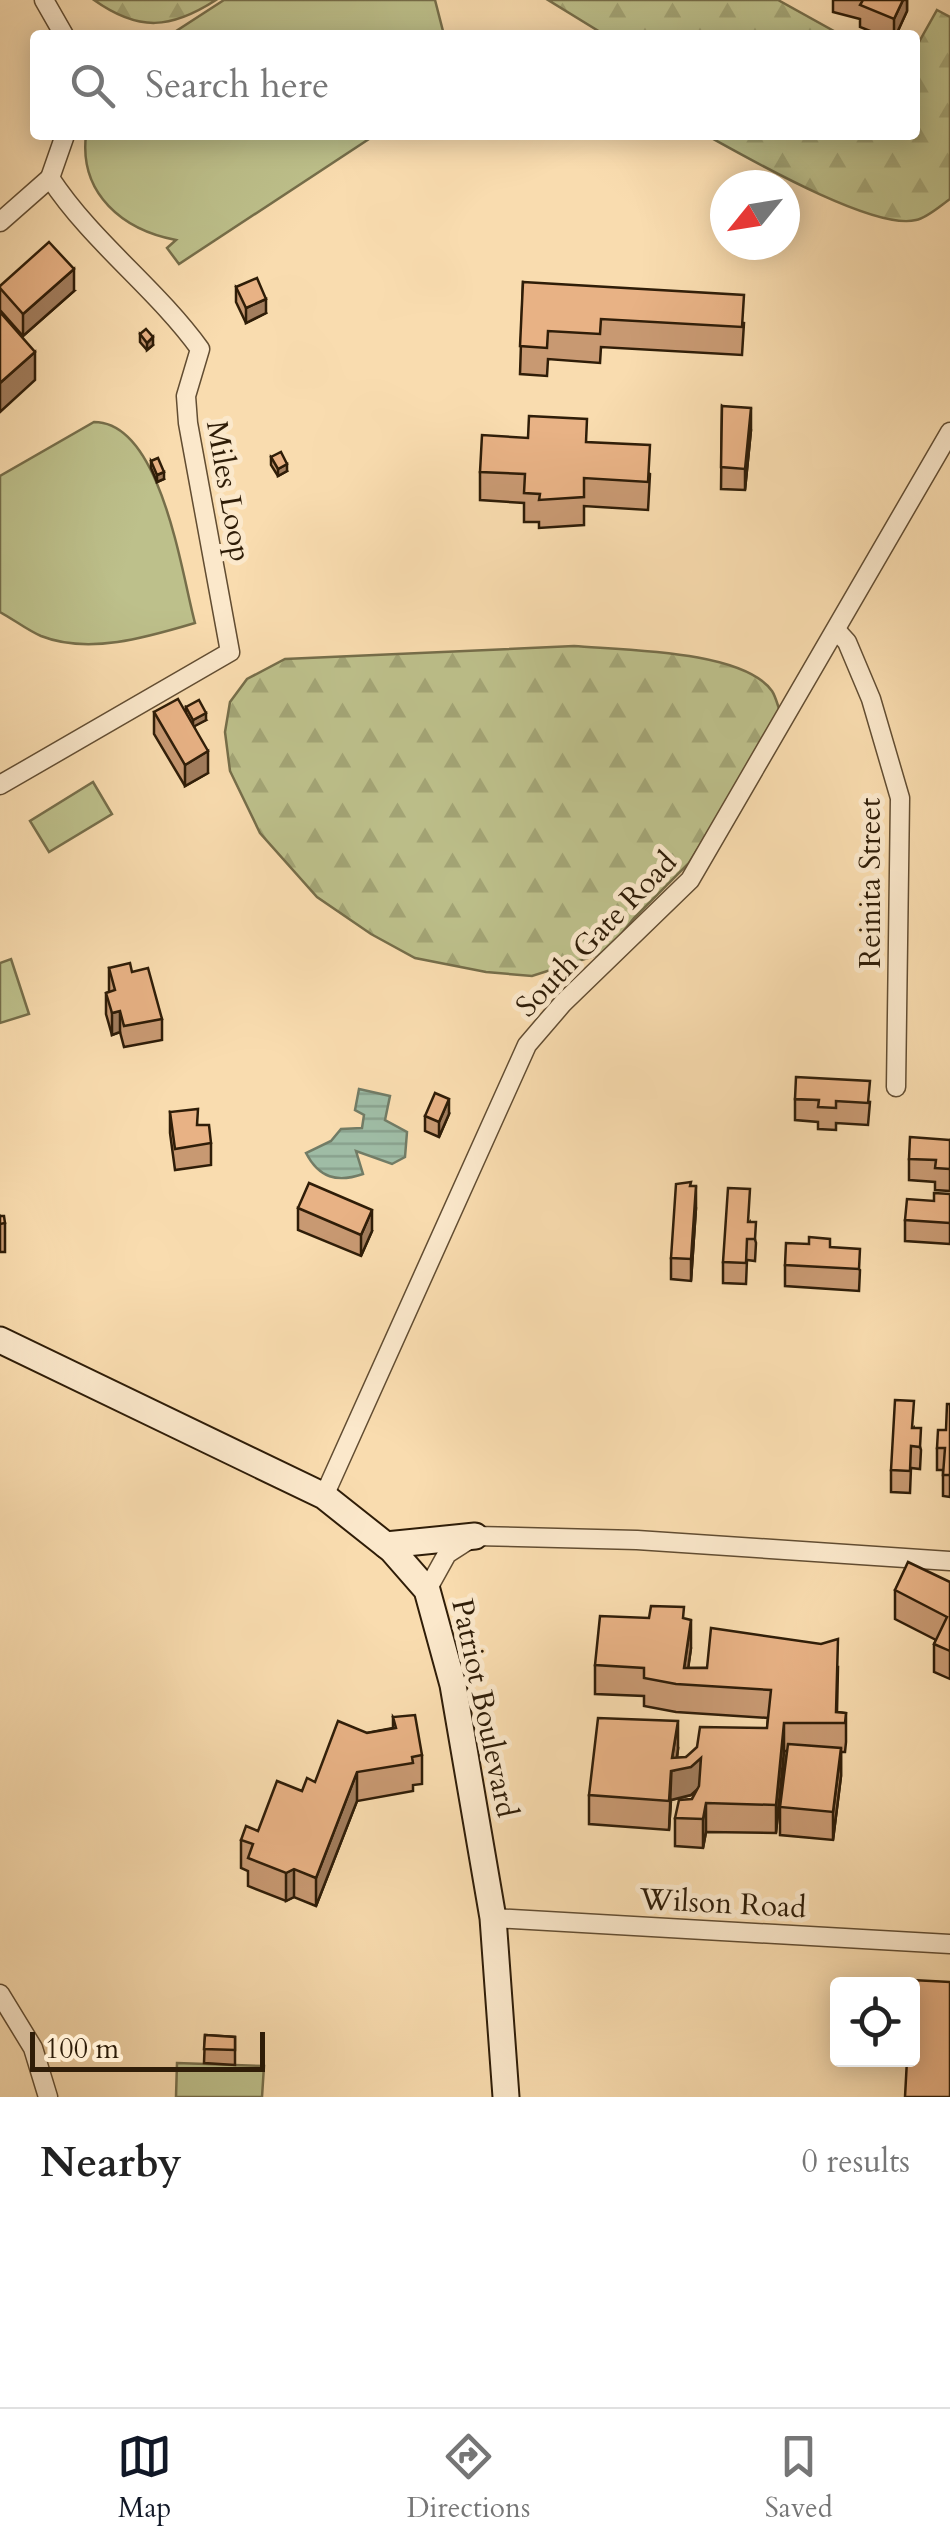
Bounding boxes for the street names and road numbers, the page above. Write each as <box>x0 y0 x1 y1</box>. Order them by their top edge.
street label: Miles Loop <box>196 417 261 565</box>
street label: Reinita Street <box>850 797 891 969</box>
street label: South Gate Road <box>507 843 686 1026</box>
street label: Patriot Boulevard <box>441 1595 528 1821</box>
street label: Wilson Road <box>638 1879 807 1928</box>

